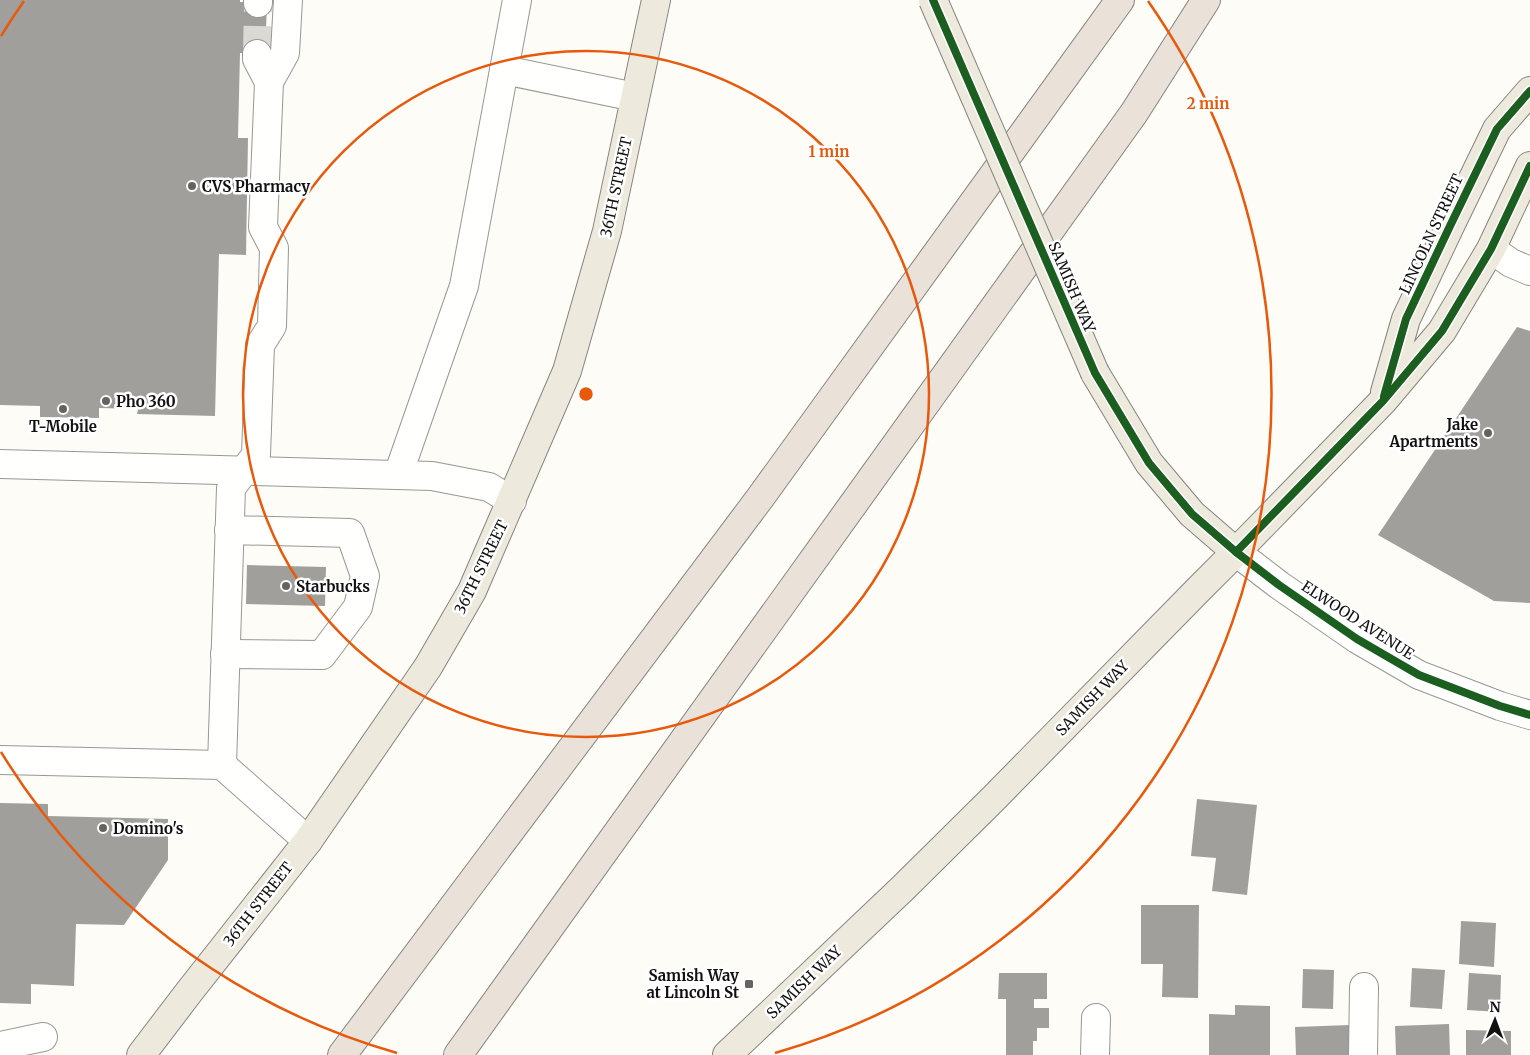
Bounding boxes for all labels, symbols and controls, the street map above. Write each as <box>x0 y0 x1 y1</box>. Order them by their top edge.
text: 2 min <box>1187 94 1229 113</box>
street label: 36TH STREET <box>596 135 636 239</box>
text: 1 min <box>809 142 849 161</box>
street label: LINCOLN STREET <box>1395 171 1467 297</box>
place label: CVS Pharmacy <box>202 177 310 196</box>
marker: CVS Pharmacy <box>186 180 198 192</box>
street label: SAMISH WAY <box>1044 239 1100 336</box>
centre of rings <box>577 385 595 403</box>
place label: Pho 360 <box>116 392 176 411</box>
marker: Pho 360 <box>100 395 112 407</box>
marker: T-Mobile <box>57 403 69 415</box>
place label: Jake Apartments <box>1389 415 1478 451</box>
place label: T-Mobile <box>29 417 97 436</box>
marker: Jake Apartments <box>1482 427 1494 439</box>
street label: 36TH STREET <box>450 517 512 617</box>
street label: ELWOOD AVENUE <box>1298 576 1418 664</box>
place label: Starbucks <box>296 577 370 596</box>
marker: Starbucks <box>280 580 292 592</box>
street label: SAMISH WAY <box>1051 656 1133 740</box>
place label: Domino's <box>113 819 184 838</box>
marker: Domino's <box>97 822 109 834</box>
street label: 36TH STREET <box>219 858 297 950</box>
street label: SAMISH WAY <box>762 941 846 1023</box>
place label: Samish Way at Lincoln St <box>646 966 739 1002</box>
marker: Samish Way at Lincoln St <box>743 978 755 990</box>
north arrow <box>1470 995 1520 1045</box>
text: N <box>1490 998 1501 1016</box>

